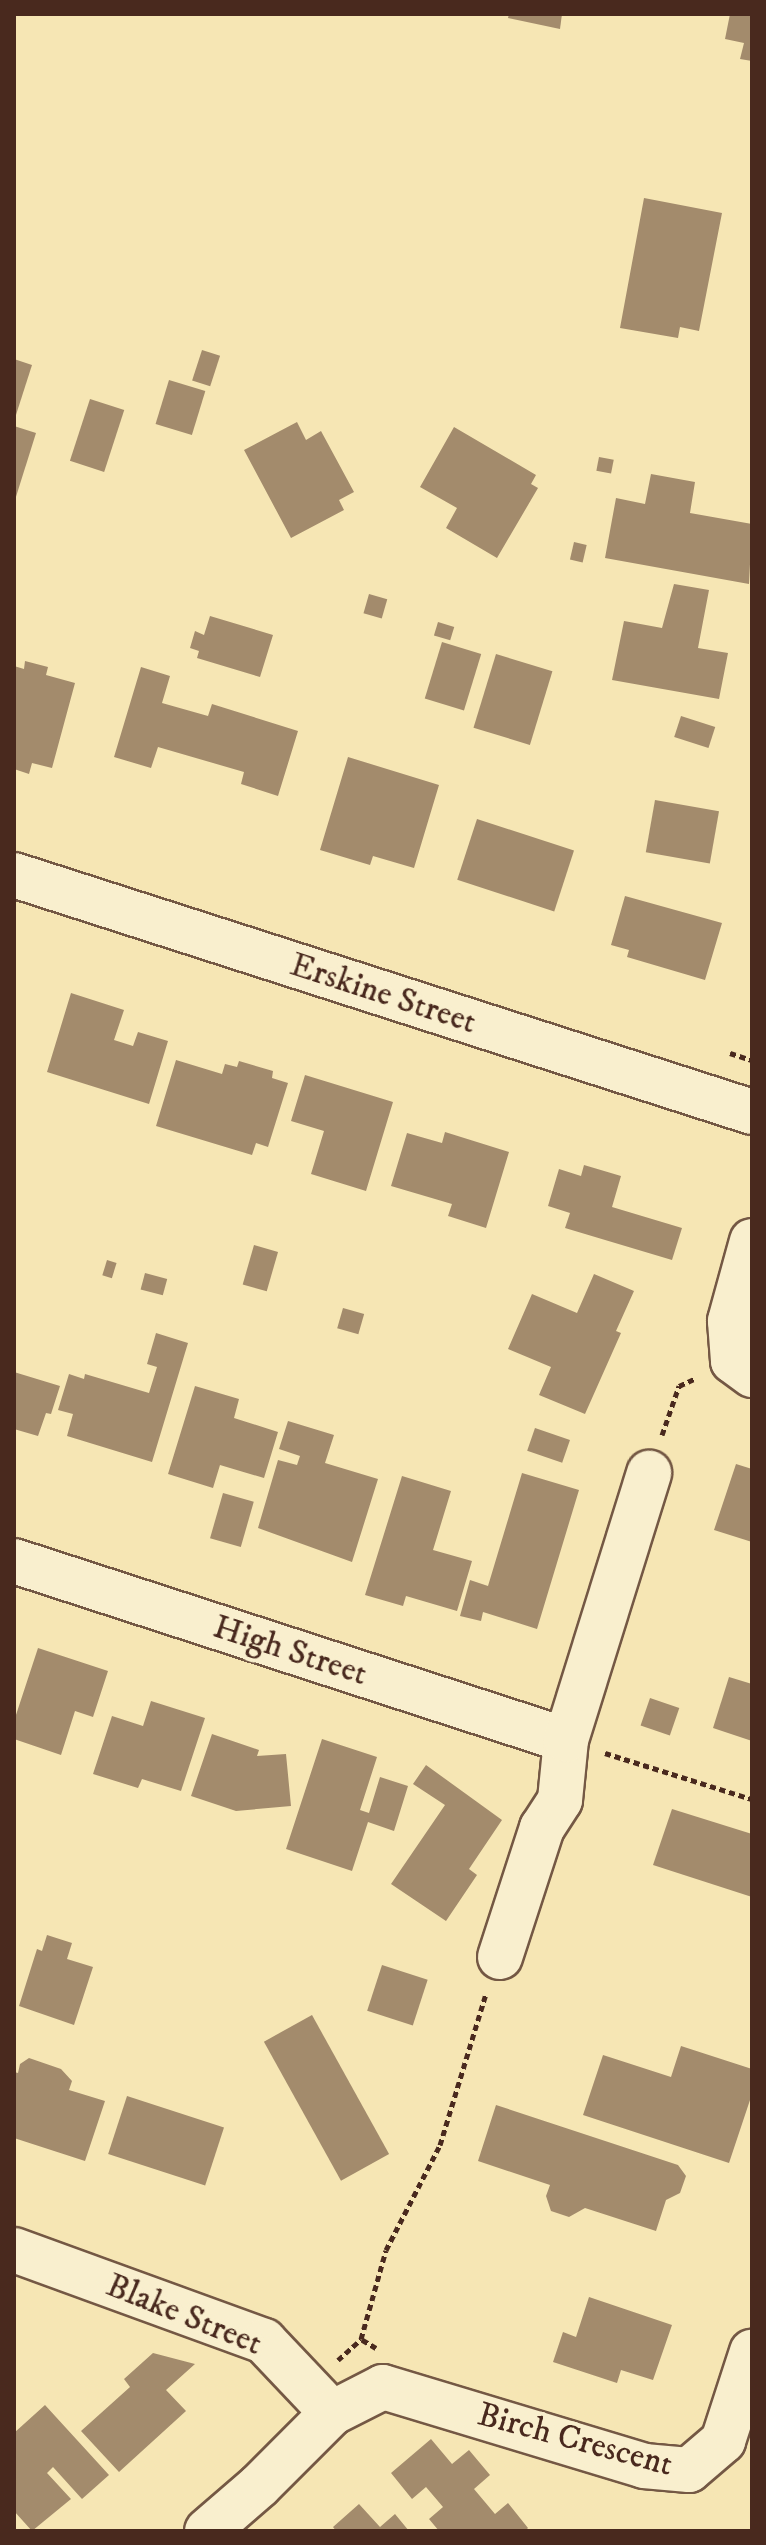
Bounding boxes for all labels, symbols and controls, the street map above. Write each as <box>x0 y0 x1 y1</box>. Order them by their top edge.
street label: Erskine Street <box>285 945 481 1043</box>
street label: High Street <box>208 1607 372 1695</box>
street label: Blake Street <box>100 2265 268 2365</box>
street label: Birch Crescent <box>473 2394 677 2486</box>

